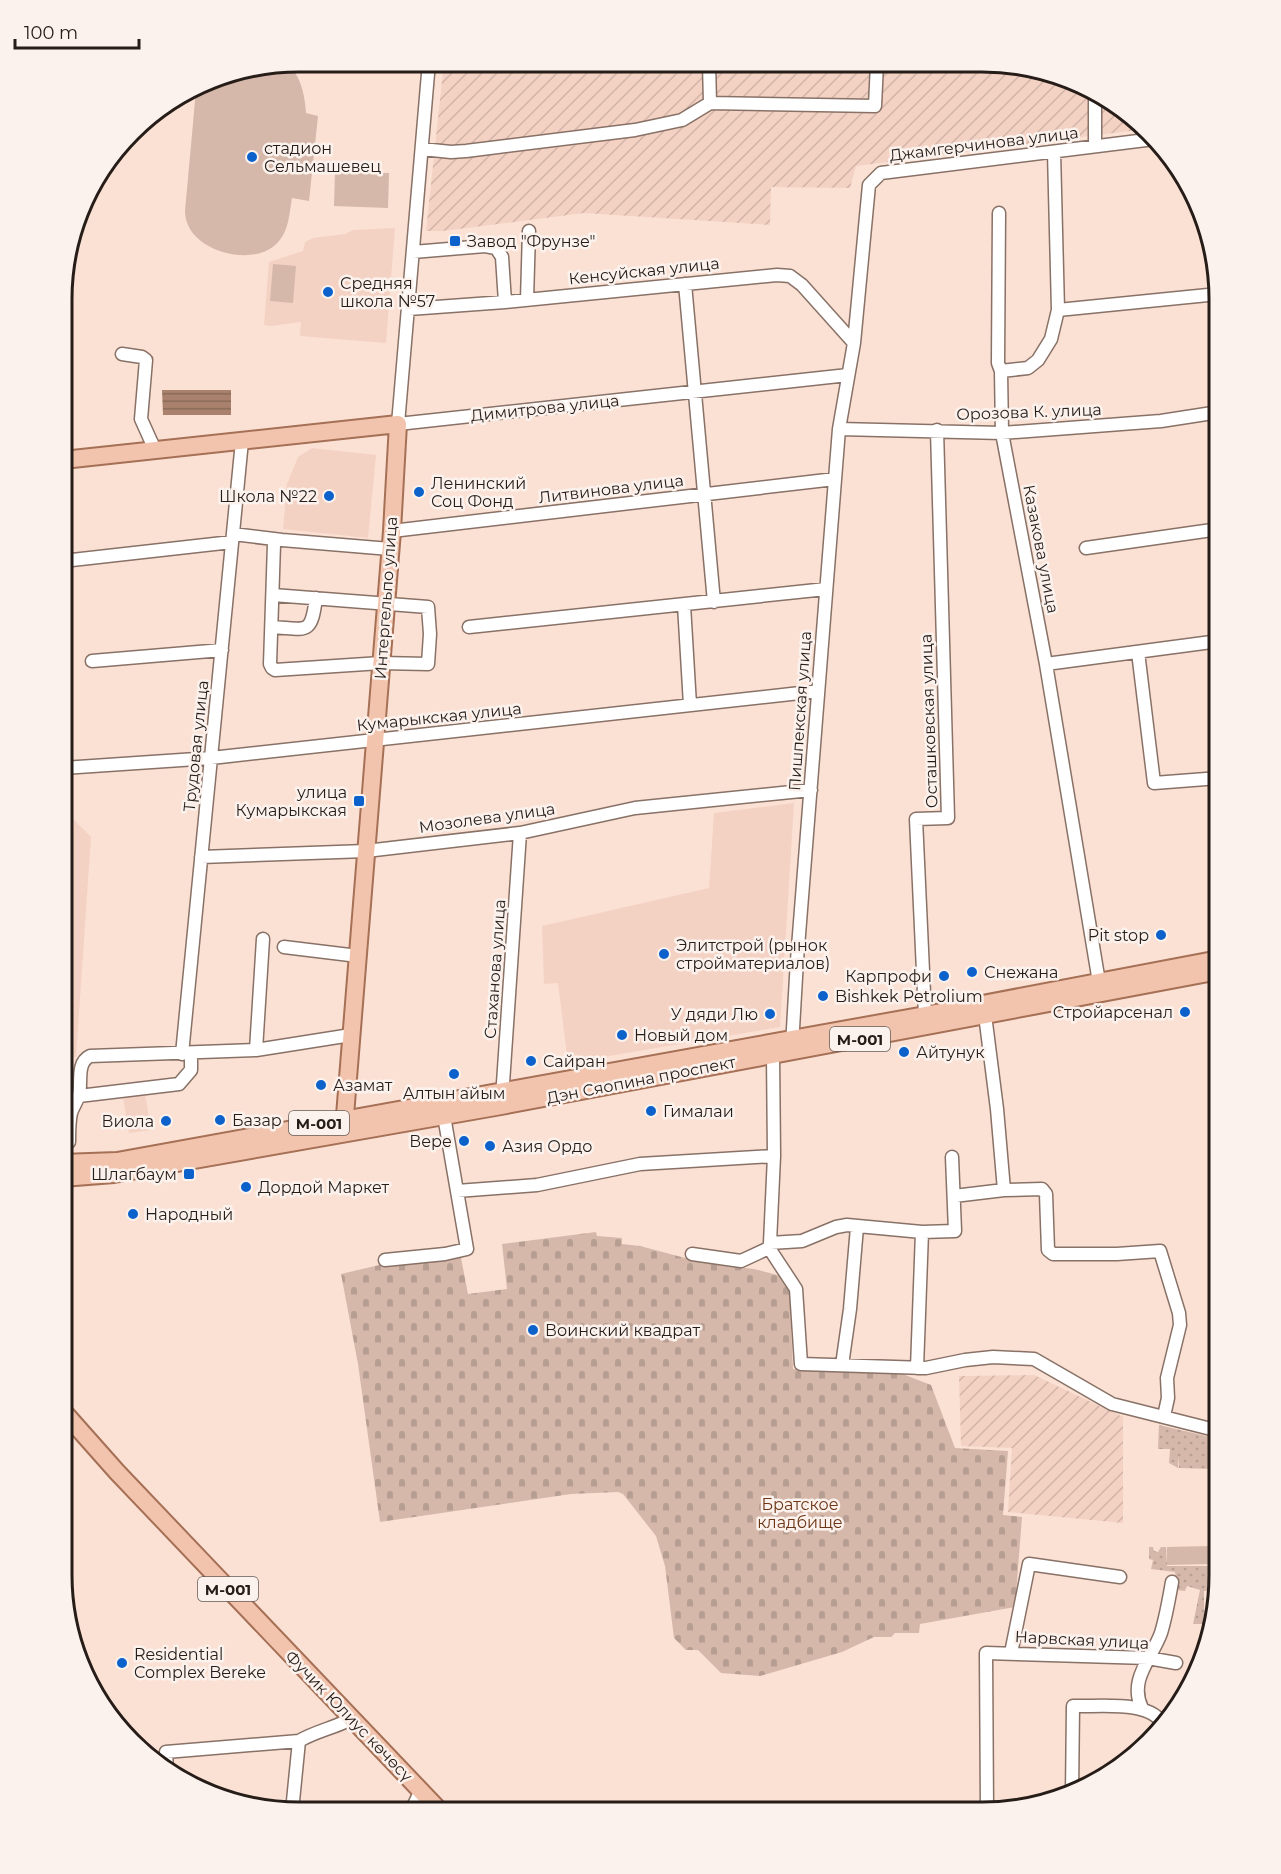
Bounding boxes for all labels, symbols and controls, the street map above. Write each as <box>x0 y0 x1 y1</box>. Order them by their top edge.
scale bar <box>15 12 140 50</box>
text: 100 m <box>24 22 78 44</box>
street label: Джамгерчинова улица <box>888 123 1080 165</box>
place label: стадион Сельмашевец <box>264 139 381 176</box>
marker: стадион Сельмашевец <box>245 150 259 164</box>
place label: Завод "Фрунзе" <box>467 232 596 251</box>
marker: Завод "Фрунзе" <box>448 234 462 248</box>
street label: Кенсуйская улица <box>568 254 720 288</box>
place label: Средняя школа №57 <box>340 274 435 311</box>
marker: Средняя школа №57 <box>321 285 335 299</box>
street label: Димитрова улица <box>470 391 620 425</box>
street label: Орозова К. улица <box>956 400 1102 424</box>
street label: Литвинова улица <box>537 471 685 507</box>
place label: Ленинский Соц Фонд <box>431 474 526 511</box>
street label: Казакова улица <box>1019 483 1063 615</box>
marker: Ленинский Соц Фонд <box>412 485 426 499</box>
place label: Школа №22 <box>219 487 317 506</box>
marker: Школа №22 <box>322 489 336 503</box>
street label: Интергельпо улица <box>371 516 401 680</box>
street label: Пишпекская улица <box>785 631 815 791</box>
street label: Осташковская улица <box>916 633 942 809</box>
street label: Трудовая улица <box>180 679 212 813</box>
street label: Кумарыкская улица <box>356 699 522 735</box>
place label: улица Кумарыкская <box>236 783 347 820</box>
marker: улица Кумарыкская <box>352 794 366 808</box>
street label: Мозолева улица <box>418 799 556 837</box>
street label: Стаханова улица <box>481 899 509 1039</box>
place label: Pit stop <box>1088 926 1149 945</box>
marker: Pit stop <box>1154 928 1168 942</box>
place label: Элитстрой (рынок стройматериалов) <box>676 936 830 973</box>
marker: Элитстрой (рынок стройматериалов) <box>657 947 671 961</box>
place label: Снежана <box>984 963 1058 982</box>
marker: Снежана <box>965 965 979 979</box>
place label: Карпрофи <box>845 967 932 986</box>
marker: Карпрофи <box>937 969 951 983</box>
place label: Bishkek Petrolium <box>835 987 983 1006</box>
marker: Bishkek Petrolium <box>816 989 830 1003</box>
place label: Стройарсенал <box>1053 1003 1173 1022</box>
place label: У дяди Лю <box>671 1005 758 1024</box>
marker: Стройарсенал <box>1178 1005 1192 1019</box>
marker: У дяди Лю <box>763 1007 777 1021</box>
place label: Новый дом <box>634 1026 728 1045</box>
road number: M-001 <box>830 1027 890 1051</box>
marker: Новый дом <box>615 1028 629 1042</box>
place label: Айтунук <box>916 1043 985 1062</box>
marker: Айтунук <box>897 1045 911 1059</box>
place label: Сайран <box>543 1052 606 1071</box>
street label: Дэн Сяопина проспект <box>545 1052 738 1108</box>
marker: Сайран <box>524 1054 538 1068</box>
marker: Алтын айым <box>447 1067 461 1081</box>
place label: Азамат <box>333 1076 393 1095</box>
marker: Азамат <box>314 1078 328 1092</box>
place label: Алтын айым <box>403 1084 505 1103</box>
place label: Гималаи <box>663 1102 734 1121</box>
marker: Гималаи <box>644 1104 658 1118</box>
place label: Базар <box>232 1111 282 1130</box>
road number: M-001 <box>289 1111 349 1135</box>
place label: Виола <box>101 1112 154 1131</box>
marker: Базар <box>213 1113 227 1127</box>
marker: Виола <box>159 1114 173 1128</box>
place label: Вере <box>409 1132 452 1151</box>
marker: Вере <box>457 1134 471 1148</box>
place label: Азия Ордо <box>502 1137 592 1156</box>
marker: Азия Ордо <box>483 1139 497 1153</box>
place label: Шлагбаум <box>91 1165 177 1184</box>
marker: Шлагбаум <box>182 1167 196 1181</box>
place label: Дордой Маркет <box>258 1178 390 1197</box>
marker: Дордой Маркет <box>239 1180 253 1194</box>
place label: Народный <box>145 1205 233 1224</box>
marker: Народный <box>126 1207 140 1221</box>
place label: Воинский квадрат <box>545 1321 700 1340</box>
marker: Воинский квадрат <box>526 1323 540 1337</box>
park label: Братское кладбище <box>757 1495 843 1532</box>
road number: М-001 <box>198 1577 258 1601</box>
street label: Нарвская улица <box>1014 1627 1150 1653</box>
place label: Residential Complex Bereke <box>134 1645 266 1682</box>
street label: Фучик Юлиус көчөсү <box>281 1647 417 1785</box>
marker: Residential Complex Bereke <box>115 1656 129 1670</box>

